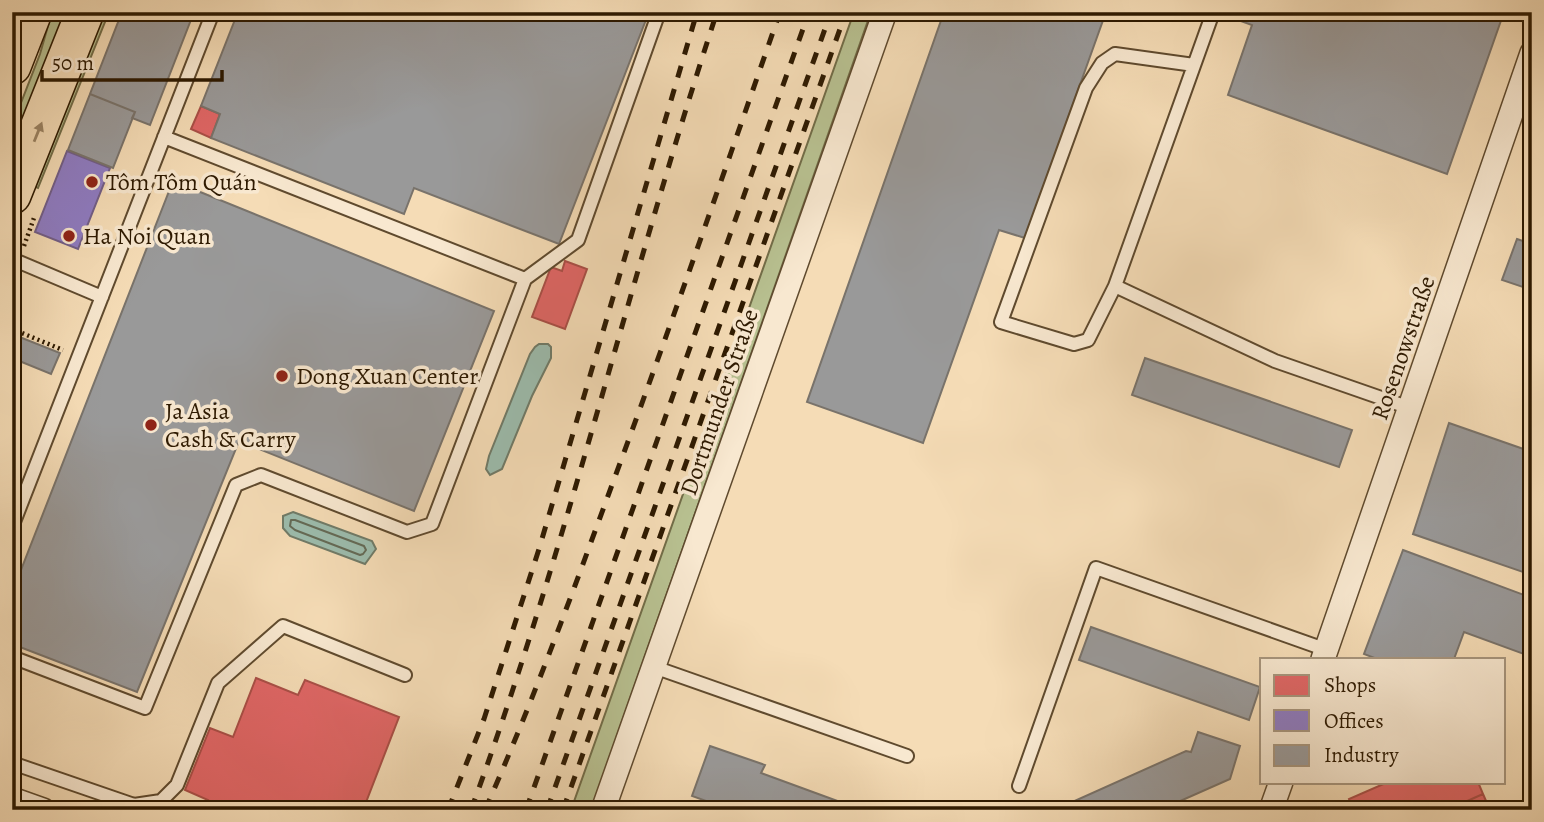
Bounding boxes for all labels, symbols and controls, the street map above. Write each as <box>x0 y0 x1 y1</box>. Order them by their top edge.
scale bar <box>42 38 222 82</box>
text: 50 m <box>52 49 94 77</box>
one-way arrow <box>32 121 43 142</box>
place label: Tôm Tôm Quán <box>106 166 257 198</box>
marker: Tôm Tôm Quán <box>84 174 100 190</box>
place label: Ha Noi Quan <box>83 220 211 252</box>
marker: Ha Noi Quan <box>61 228 77 244</box>
street label: Rosenowstraße <box>1363 272 1443 424</box>
street label: Dortmunder Straße <box>672 304 766 500</box>
place label: Dong Xuan Center <box>296 360 478 392</box>
marker: Dong Xuan Center <box>274 368 290 384</box>
place label: Ja Asia Cash & Carry <box>165 395 296 455</box>
marker: Ja Asia Cash & Carry <box>143 417 159 433</box>
legend <box>1260 658 1506 784</box>
text: Shops <box>1324 671 1376 699</box>
text: Offices <box>1324 707 1384 735</box>
text: Industry <box>1324 741 1399 769</box>

